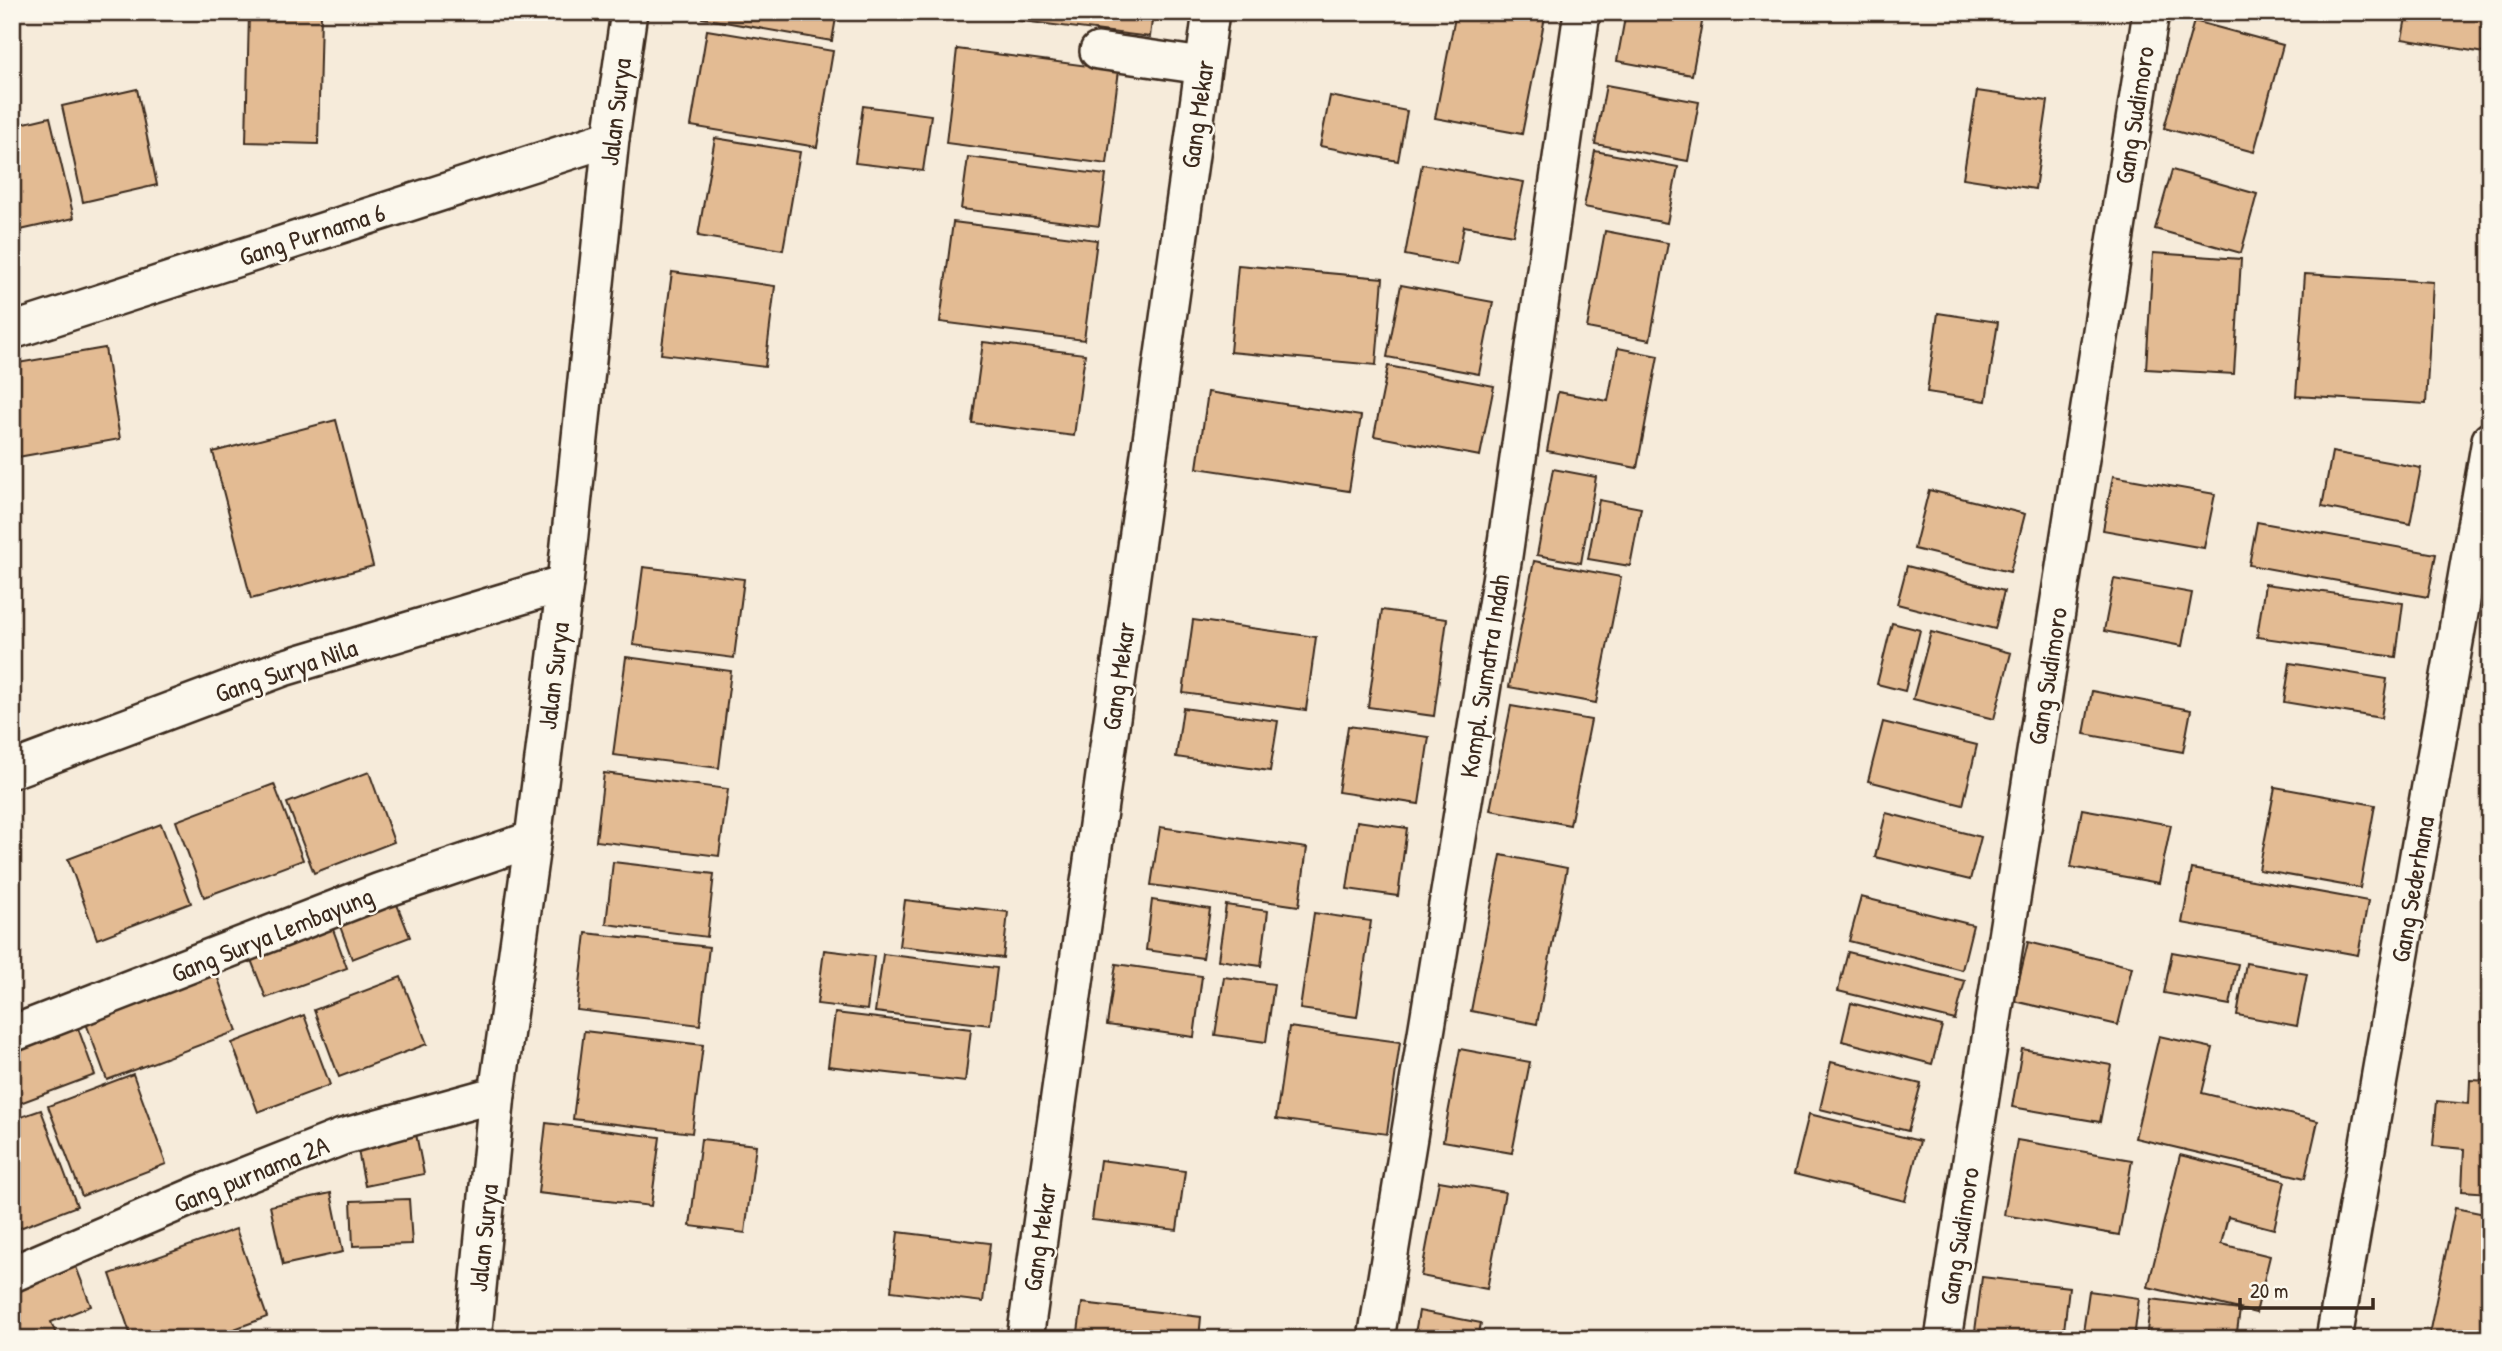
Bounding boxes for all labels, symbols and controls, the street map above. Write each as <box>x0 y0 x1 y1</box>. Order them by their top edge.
street label: Gang Sudimoro <box>2106 44 2162 186</box>
street label: Jalan Surya <box>591 56 639 168</box>
street label: Gang Mekar <box>1172 58 1222 170</box>
street label: Gang Purnama 6 <box>235 194 389 274</box>
street label: Kompl. Sumatra Indah <box>1451 572 1517 780</box>
street label: Gang Sudimoro <box>2019 605 2075 747</box>
street label: Jalan Surya <box>529 620 577 732</box>
street label: Gang Mekar <box>1093 620 1143 732</box>
street label: Gang Surya Nila <box>210 629 362 711</box>
street label: Gang Sederhana <box>2382 813 2442 965</box>
street label: Gang Surya Lembayung <box>166 878 378 990</box>
street label: Gang purnama 2A <box>168 1127 334 1221</box>
street label: Gang Sudimoro <box>1931 1165 1987 1307</box>
street label: Gang Mekar <box>1014 1181 1064 1293</box>
street label: Jalan Surya <box>460 1182 506 1294</box>
scale bar <box>2240 1267 2372 1311</box>
text: 20 m <box>2250 1276 2288 1305</box>

